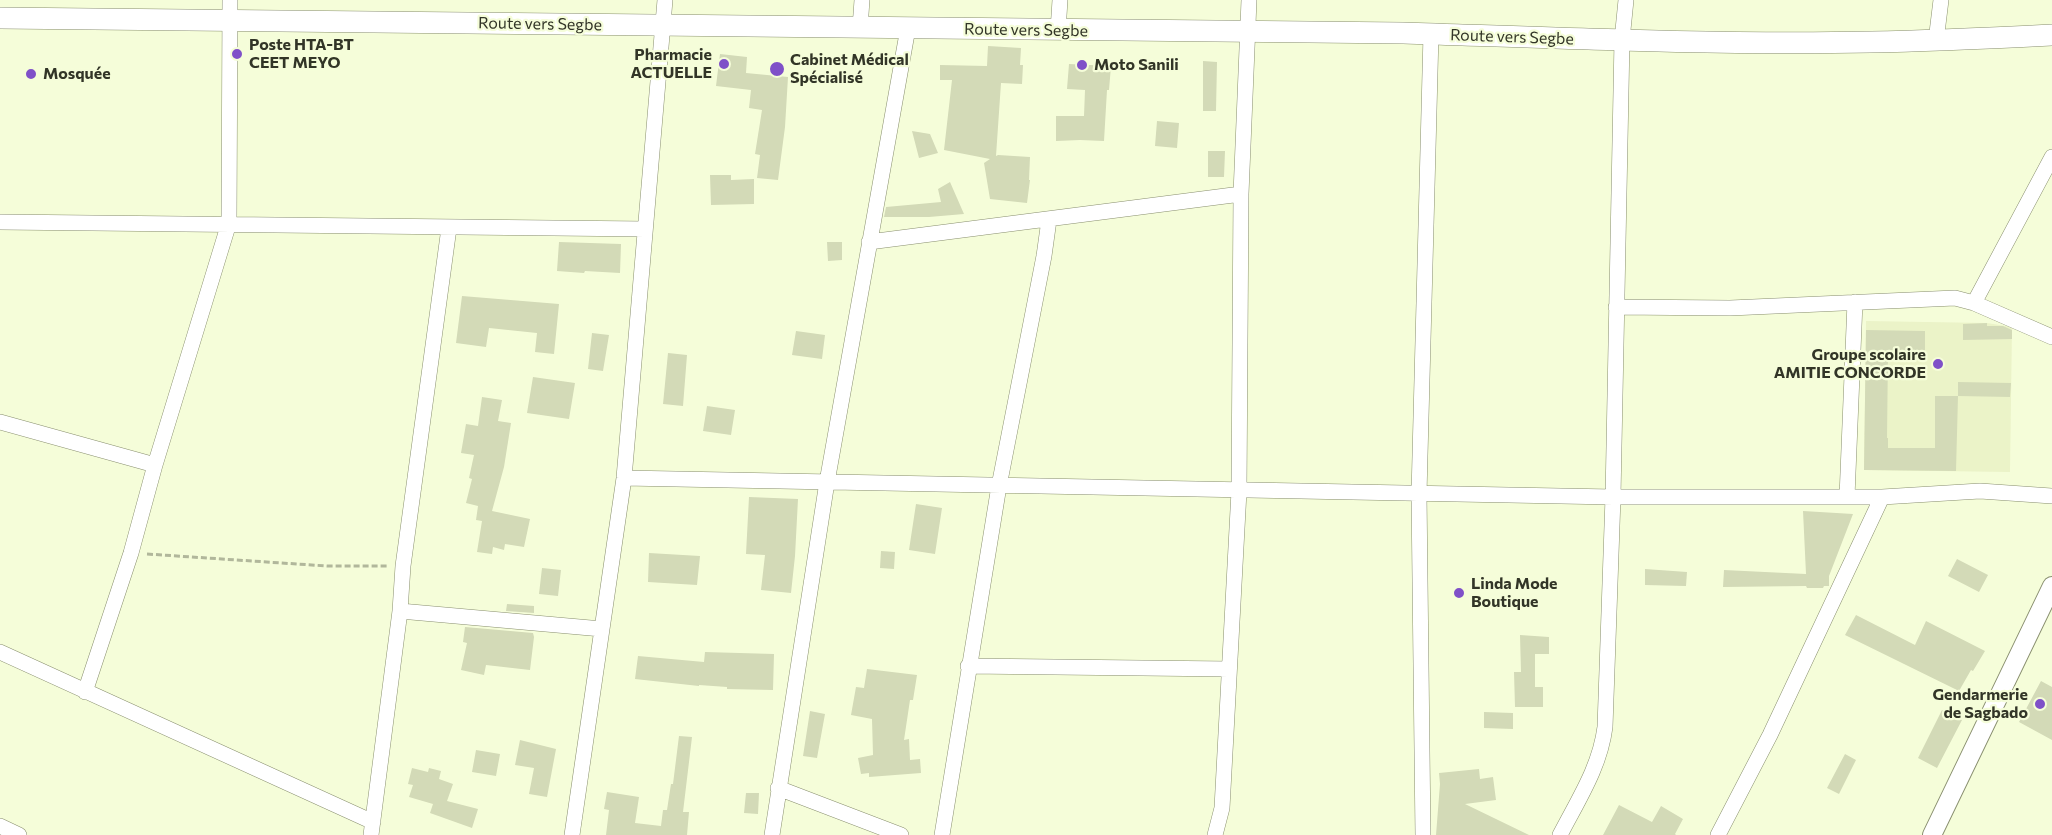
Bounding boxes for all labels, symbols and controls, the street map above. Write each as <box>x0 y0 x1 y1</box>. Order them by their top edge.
street label: Route vers Segbe <box>478 13 602 35</box>
street label: Route vers Segbe <box>964 19 1088 41</box>
street label: Route vers Segbe <box>1450 25 1574 49</box>
place label: Poste HTA-BT CEET MEYO <box>249 35 354 73</box>
place label: Pharmacie ACTUELLE <box>630 45 712 83</box>
marker: Poste HTA-BT CEET MEYO <box>230 47 244 61</box>
place label: Cabinet Médical Spécialisé <box>790 50 909 88</box>
place label: Moto Sanili <box>1094 55 1179 75</box>
marker: Pharmacie ACTUELLE <box>717 57 731 71</box>
marker: Moto Sanili <box>1075 58 1089 72</box>
marker: Cabinet Médical Spécialisé <box>768 60 786 78</box>
place label: Mosquée <box>43 64 111 84</box>
marker: Mosquée <box>24 67 38 81</box>
place label: Groupe scolaire AMITIE CONCORDE <box>1774 345 1926 383</box>
marker: Groupe scolaire AMITIE CONCORDE <box>1931 357 1945 371</box>
place label: Linda Mode Boutique <box>1471 574 1558 612</box>
marker: Linda Mode Boutique <box>1452 586 1466 600</box>
place label: Gendarmerie de Sagbado <box>1932 685 2028 723</box>
marker: Gendarmerie de Sagbado <box>2033 697 2047 711</box>

